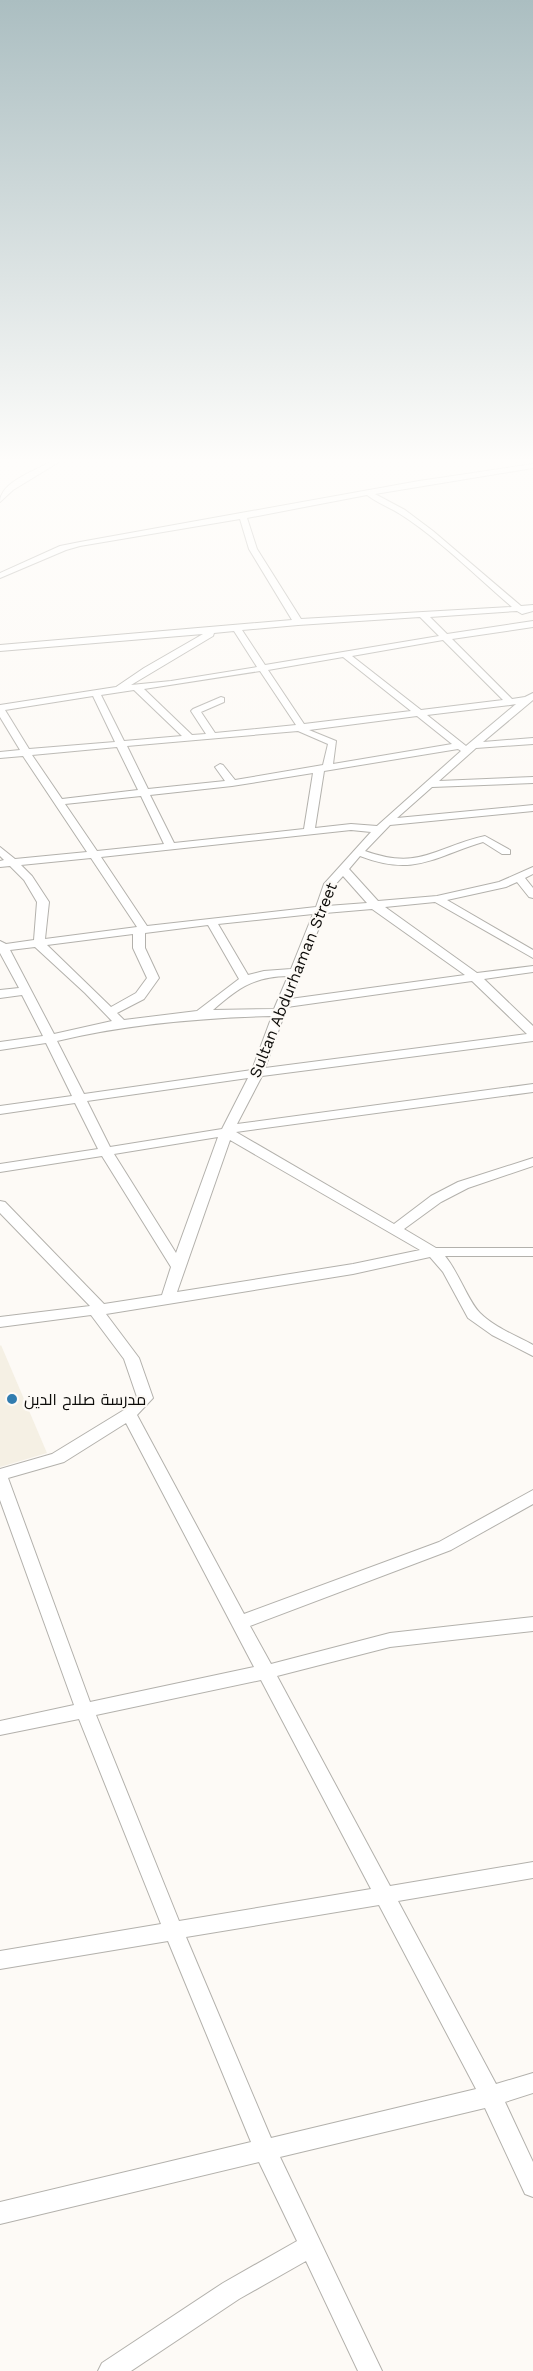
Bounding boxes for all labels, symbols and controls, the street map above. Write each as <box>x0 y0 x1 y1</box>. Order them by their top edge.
street label: Sultan Abdurhaman Street <box>245 879 341 1080</box>
place label: مدرسة صلاح الدين <box>24 1390 146 1411</box>
marker: مدرسة صلاح الدين <box>5 1392 19 1406</box>

